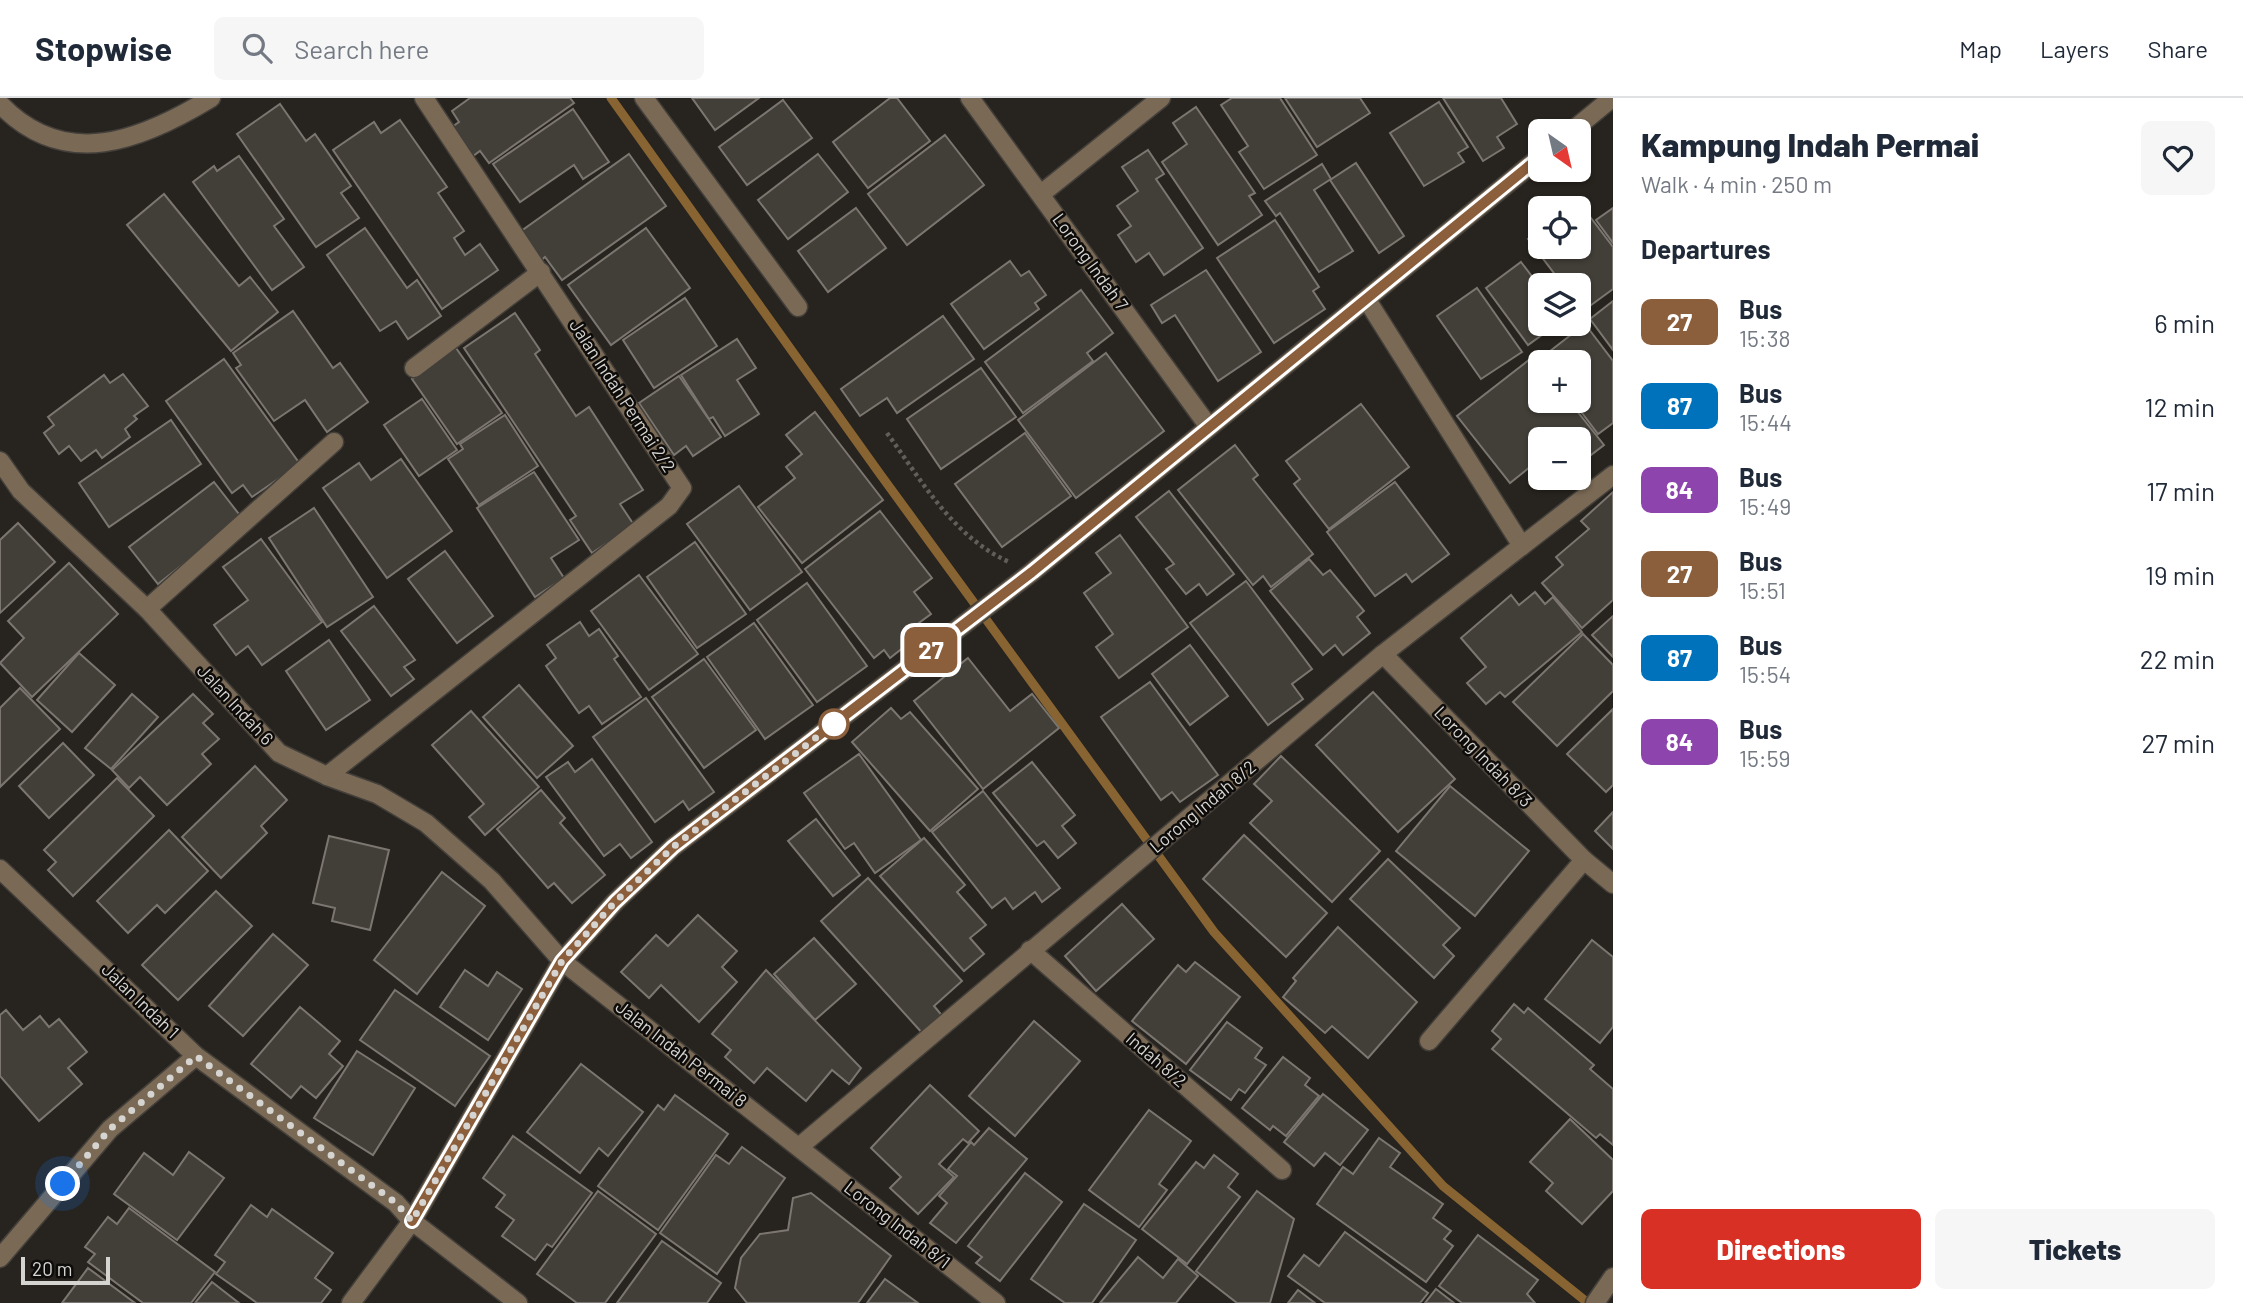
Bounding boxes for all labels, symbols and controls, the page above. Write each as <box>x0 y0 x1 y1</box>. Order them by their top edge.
search box <box>214 17 704 80</box>
text: Stopwise <box>35 28 172 68</box>
icon: search <box>238 29 276 67</box>
text: Search here <box>294 33 429 64</box>
text: Map <box>1959 34 2002 63</box>
text: Layers <box>2040 34 2109 63</box>
text: Share <box>2147 34 2208 63</box>
north arrow <box>1528 119 1591 182</box>
map controls <box>1528 119 1591 490</box>
button: heart <box>2141 121 2215 195</box>
text: Kampung Indah Permai <box>1641 124 1979 164</box>
text: Walk · 4 min · 250 m <box>1641 170 1832 198</box>
button: locate <box>1528 196 1591 259</box>
street label: Lorong Indah 7 <box>1048 209 1134 315</box>
text: Departures <box>1641 233 1771 264</box>
button: layers <box>1528 273 1591 336</box>
text: Bus <box>1739 293 1782 324</box>
text: 27 <box>1667 307 1692 336</box>
text: 6 min <box>2154 307 2215 338</box>
street label: Jalan Indah Permai 2/2 <box>565 315 681 476</box>
text: 15:38 <box>1739 324 1791 352</box>
button: + <box>1528 350 1591 413</box>
text: Bus <box>1739 377 1782 408</box>
text: 87 <box>1667 391 1692 420</box>
text: 12 min <box>2145 391 2215 422</box>
text: 15:44 <box>1739 408 1792 436</box>
button: − <box>1528 427 1591 490</box>
text: Bus <box>1739 461 1782 492</box>
text: 84 <box>1666 475 1693 504</box>
text: 17 min <box>2146 475 2215 506</box>
text: 15:49 <box>1739 492 1791 520</box>
text: Bus <box>1739 545 1782 576</box>
text: 27 <box>1667 559 1692 588</box>
text: 19 min <box>2145 559 2215 590</box>
text: 15:51 <box>1739 576 1786 604</box>
line badge: 27 <box>900 627 962 673</box>
text: Bus <box>1739 629 1782 660</box>
text: 27 <box>918 635 944 664</box>
text: 87 <box>1667 643 1692 672</box>
text: 22 min <box>2140 643 2215 674</box>
street label: Jalan Indah 6 <box>193 659 279 749</box>
text: 15:54 <box>1739 660 1791 688</box>
street label: Lorong Indah 8/3 <box>1430 701 1537 811</box>
unlabelled marker <box>819 709 849 739</box>
text: Bus <box>1739 713 1782 744</box>
text: 84 <box>1666 727 1693 756</box>
text: 27 min <box>2141 727 2215 758</box>
text: 15:59 <box>1739 744 1790 772</box>
street label: Lorong Indah 8/2 <box>1145 755 1260 857</box>
street label: Jalan Indah 1 <box>97 958 184 1043</box>
street label: Jalan Indah Permai 8 <box>611 995 752 1111</box>
street label: Indah 8/2 <box>1122 1027 1191 1091</box>
your location <box>45 1166 80 1201</box>
street label: Lorong Indah 8/1 <box>840 1176 955 1272</box>
button: Directions <box>1641 1209 1921 1289</box>
button: Tickets <box>1935 1209 2215 1289</box>
scale bar <box>21 1254 110 1286</box>
text: 20 m <box>32 1257 72 1280</box>

